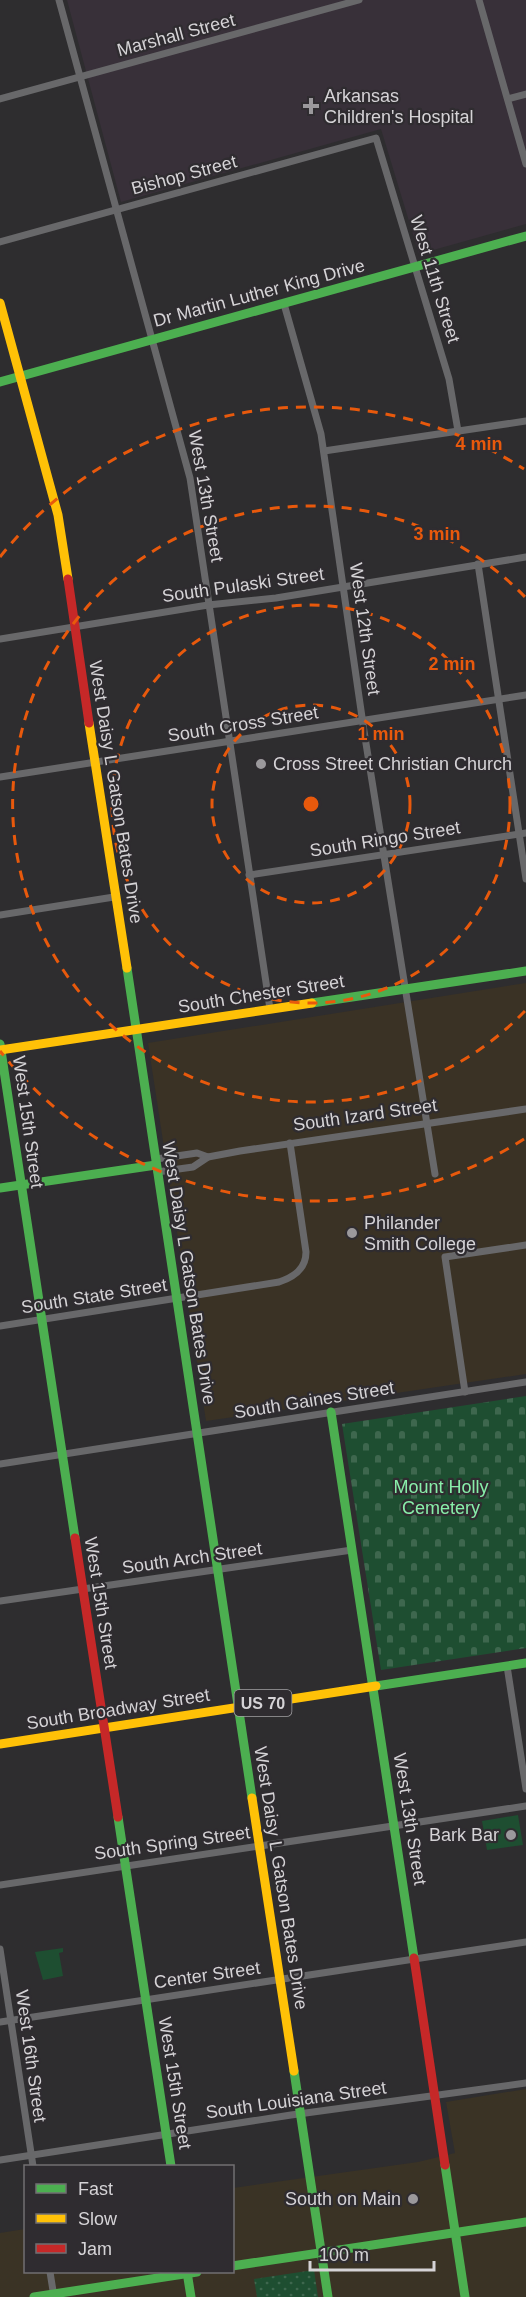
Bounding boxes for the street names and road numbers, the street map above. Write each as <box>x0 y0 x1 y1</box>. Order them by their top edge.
street label: Marshall Street <box>115 10 237 60</box>
street label: Bishop Street <box>129 151 239 199</box>
street label: West 11th Street <box>406 213 464 345</box>
street label: Dr Martin Luther King Drive <box>151 255 367 331</box>
street label: West 13th Street <box>185 428 227 564</box>
street label: West 12th Street <box>346 561 384 697</box>
street label: South Pulaski Street <box>161 564 325 606</box>
street label: West Daisy L Gatson Bates Drive <box>85 659 147 925</box>
street label: South Cross Street <box>166 702 320 746</box>
street label: South Ringo Street <box>308 817 462 861</box>
street label: South Chester Street <box>176 971 346 1017</box>
street label: West 15th Street <box>9 1054 47 1190</box>
street label: South Izard Street <box>292 1095 438 1135</box>
street label: West Daisy L Gatson Bates Drive <box>158 1140 220 1406</box>
street label: South State Street <box>20 1275 168 1317</box>
street label: South Gaines Street <box>232 1377 396 1423</box>
street label: West 15th Street <box>81 1535 121 1671</box>
street label: South Arch Street <box>121 1538 263 1578</box>
street label: South Broadway Street <box>25 1685 211 1733</box>
road number: US 70 <box>234 1690 292 1716</box>
street label: West Daisy L Gatson Bates Drive <box>250 1745 312 2011</box>
street label: West 13th Street <box>390 1751 430 1887</box>
street label: South Spring Street <box>93 1822 251 1864</box>
street label: Center Street <box>153 1958 261 1992</box>
street label: West 16th Street <box>12 1988 50 2124</box>
street label: West 15th Street <box>155 2015 195 2151</box>
street label: South Louisiana Street <box>204 2077 388 2123</box>

